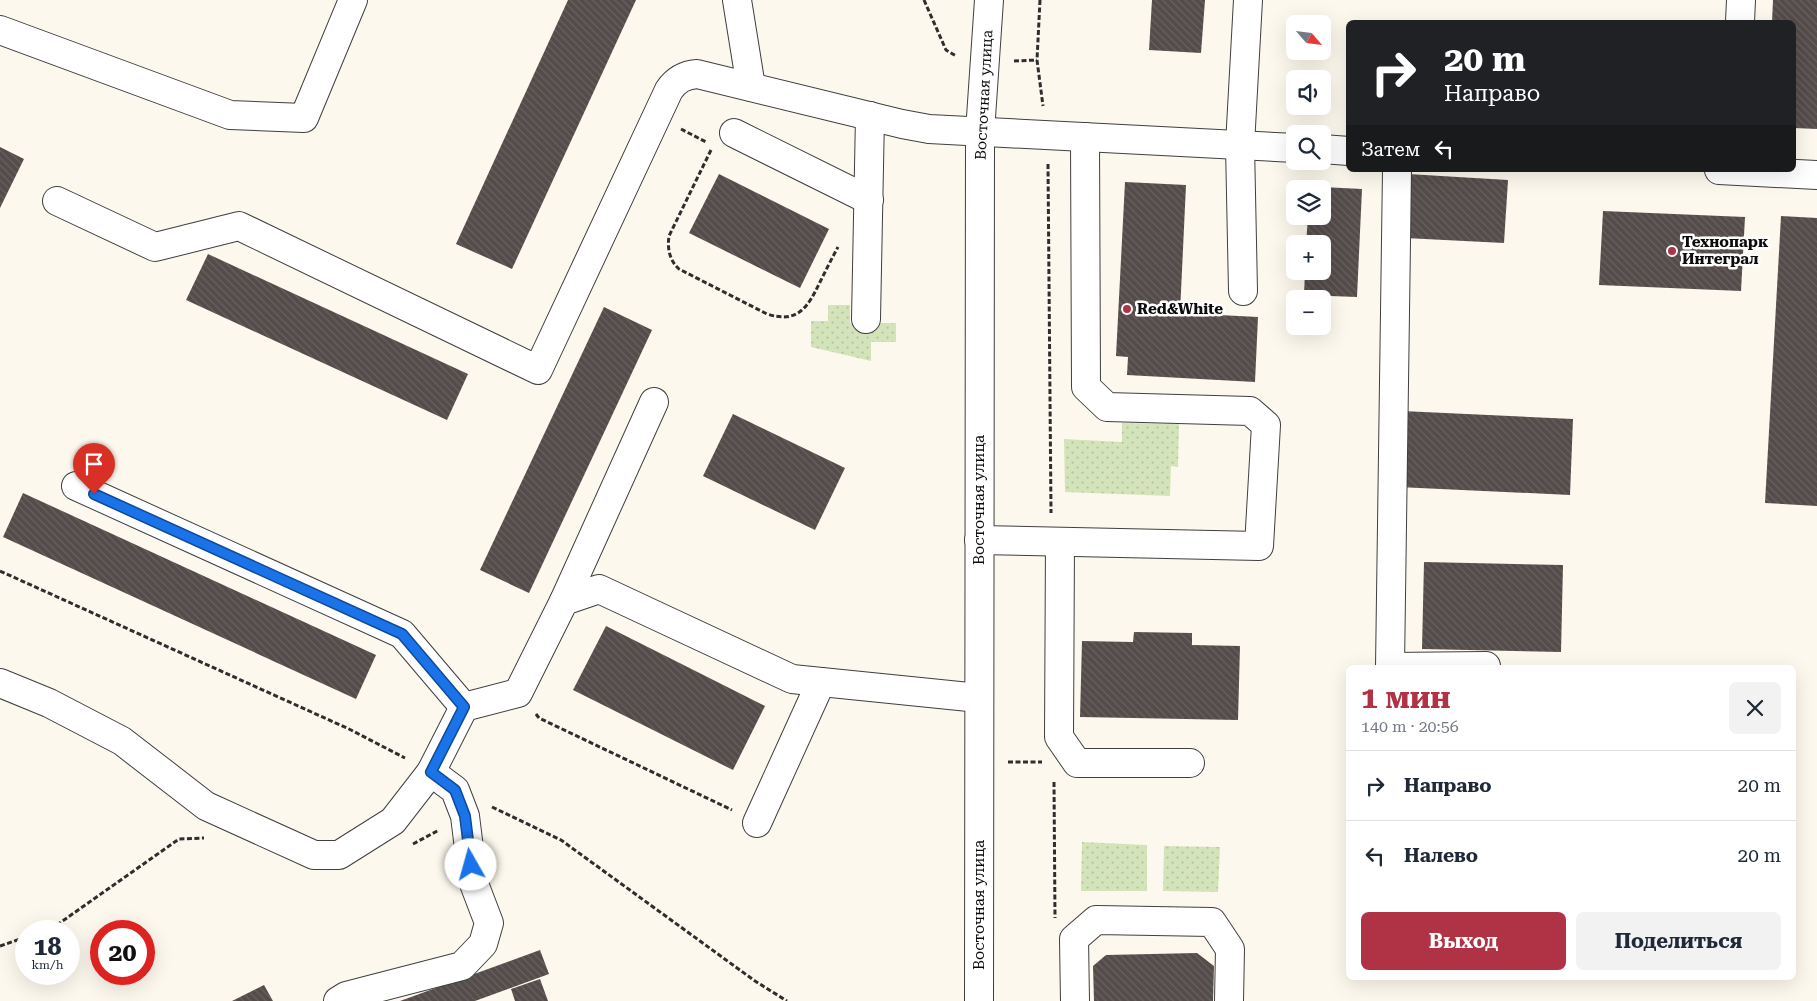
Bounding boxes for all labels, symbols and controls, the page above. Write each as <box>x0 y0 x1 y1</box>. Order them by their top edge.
north arrow <box>1286 15 1331 60</box>
map controls <box>1286 15 1331 335</box>
street label: Восточная улица <box>972 30 996 160</box>
text: 20 m <box>1444 39 1526 80</box>
icon: right <box>1361 40 1426 105</box>
button: sound <box>1286 70 1331 115</box>
text: Направо <box>1444 81 1540 106</box>
button: search <box>1286 125 1331 170</box>
icon: left <box>1430 135 1458 163</box>
text: Затем <box>1361 138 1420 161</box>
button: layers <box>1286 180 1331 225</box>
place label: Технопарк Интеграл <box>1682 233 1769 268</box>
button: + <box>1286 235 1331 280</box>
marker: Технопарк Интеграл <box>1666 245 1678 257</box>
button: − <box>1286 290 1331 335</box>
place label: Red&White <box>1137 300 1223 318</box>
marker: Red&White <box>1121 303 1133 315</box>
street label: Восточная улица <box>970 435 988 565</box>
pin <box>73 443 115 494</box>
icon: arrive <box>80 450 108 478</box>
text: 1 мин <box>1361 680 1451 715</box>
button: close <box>1729 682 1781 734</box>
text: 140 m · 20:56 <box>1361 717 1459 736</box>
icon: right <box>1361 772 1389 800</box>
text: Направо <box>1404 774 1491 797</box>
text: 20 m <box>1738 774 1781 797</box>
position arrow <box>444 838 496 890</box>
street label: Восточная улица <box>970 840 988 970</box>
icon: left <box>1361 842 1389 870</box>
text: Налево <box>1404 844 1478 867</box>
text: 20 m <box>1738 844 1781 867</box>
button: Выход <box>1361 912 1566 970</box>
button: Поделиться <box>1576 912 1781 970</box>
speed limit sign: 20 <box>90 920 155 985</box>
text: 18 <box>33 932 62 961</box>
text: km/h <box>31 958 64 972</box>

